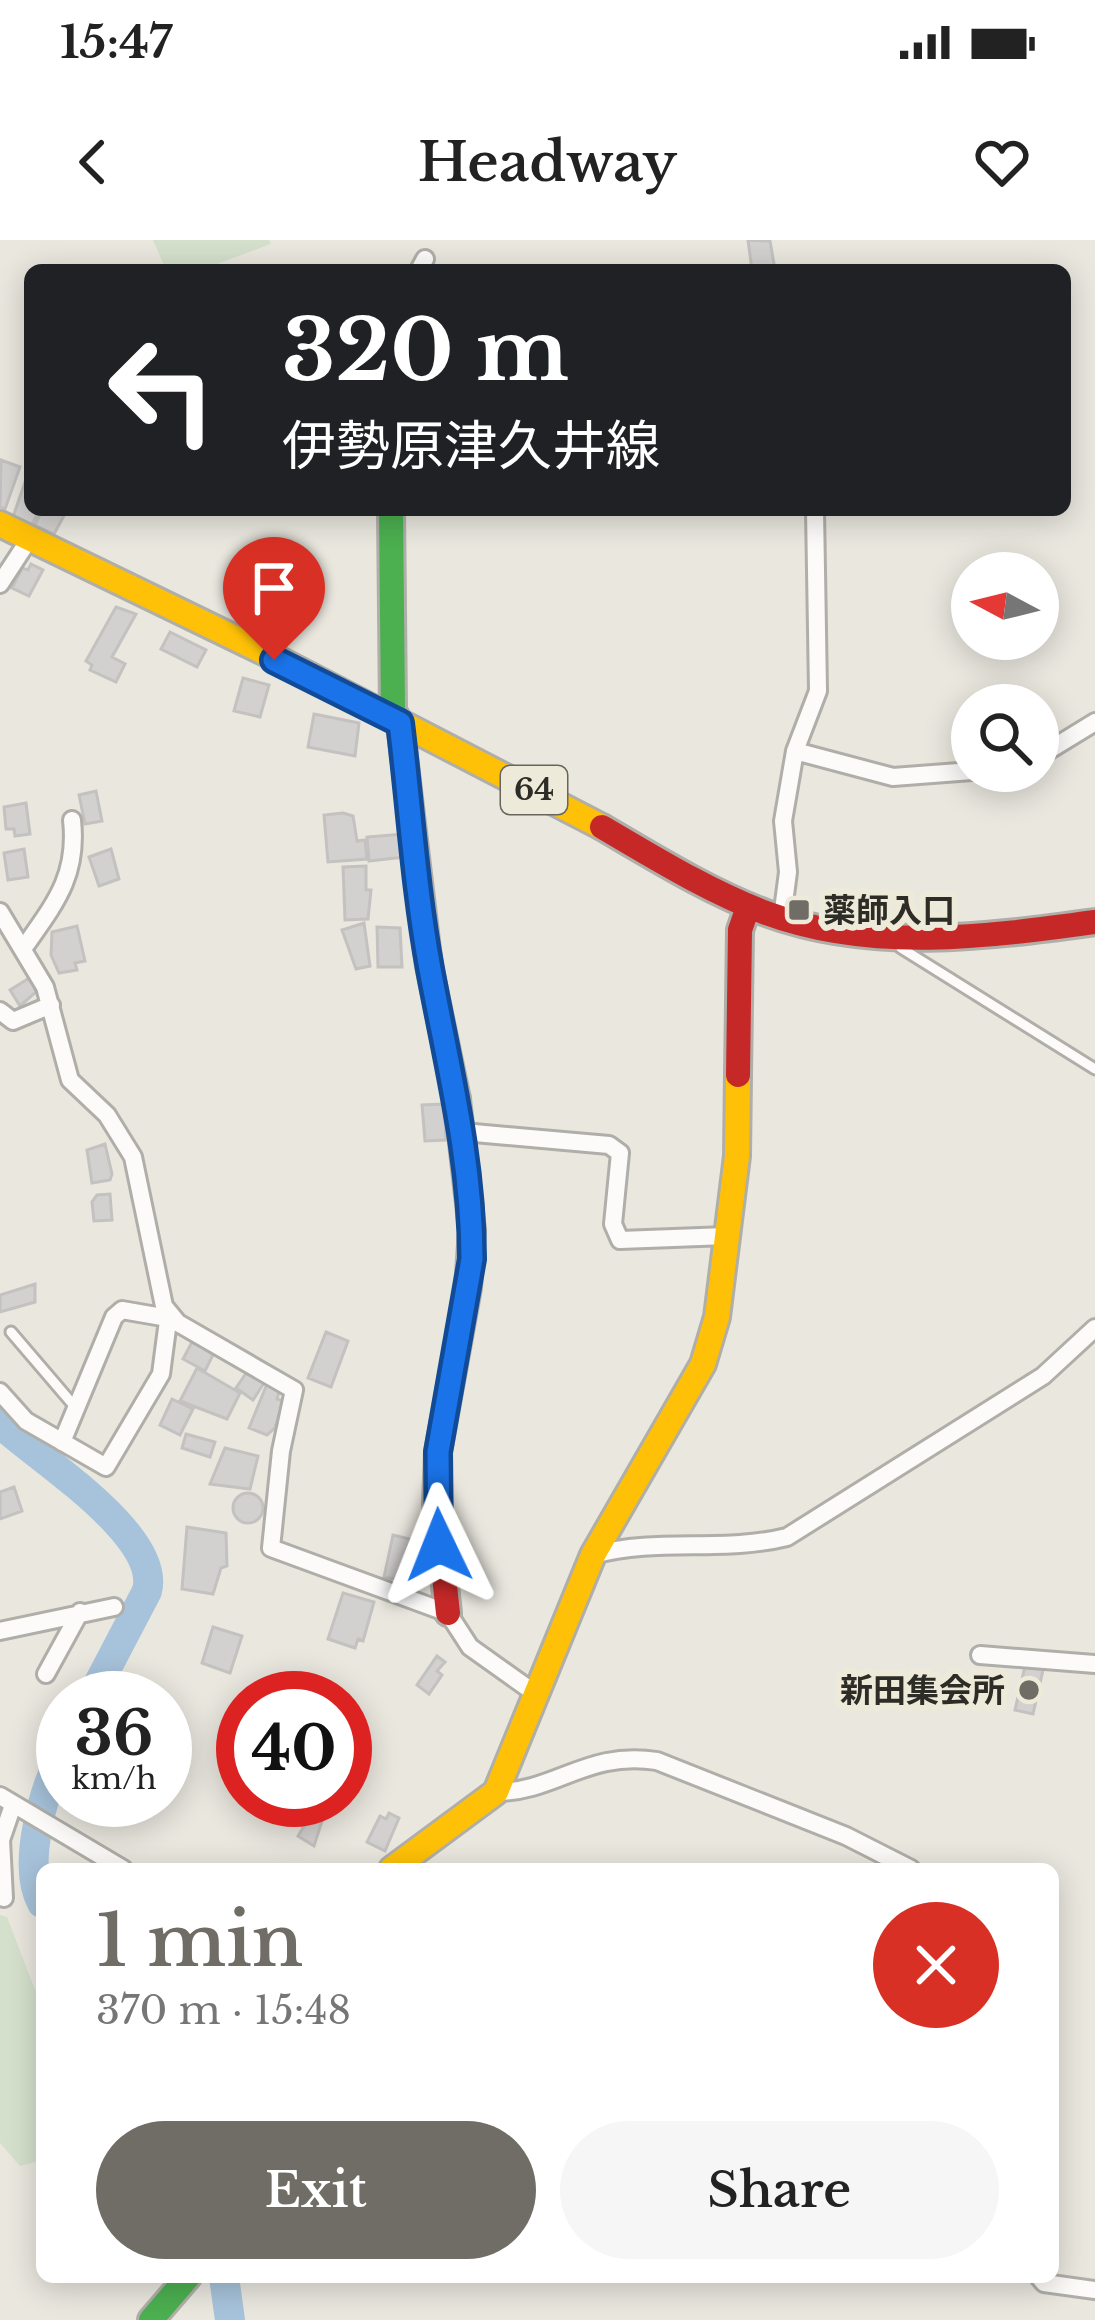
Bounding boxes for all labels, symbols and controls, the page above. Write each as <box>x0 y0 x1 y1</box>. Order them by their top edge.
text: 15:47 <box>60 14 172 70</box>
icon: back <box>60 129 126 195</box>
text: Headway <box>418 129 677 196</box>
icon: heart <box>969 129 1035 195</box>
text: 320 m <box>282 299 569 403</box>
icon: left <box>84 312 240 468</box>
text: 伊勢原津久井線 <box>282 413 660 480</box>
pin <box>223 537 325 660</box>
north arrow <box>951 552 1059 660</box>
map controls <box>951 552 1059 792</box>
icon: arrive <box>241 555 307 621</box>
button: search <box>951 684 1059 792</box>
road number: 64 <box>501 766 567 814</box>
place label: 薬師入口 <box>823 890 955 931</box>
marker: 薬師入口 <box>786 897 812 923</box>
position arrow <box>376 1482 502 1608</box>
place label: 新田集会所 <box>840 1670 1005 1711</box>
speed limit sign: 40 <box>216 1671 372 1827</box>
marker: 新田集会所 <box>1016 1677 1042 1703</box>
text: 36 <box>75 1697 153 1771</box>
text: km/h <box>71 1760 157 1797</box>
text: 1 min <box>96 1896 303 1985</box>
button: close <box>873 1902 999 2028</box>
text: 370 m · 15:48 <box>96 1986 351 2035</box>
button: Exit <box>96 2121 536 2259</box>
button: Share <box>560 2121 999 2259</box>

